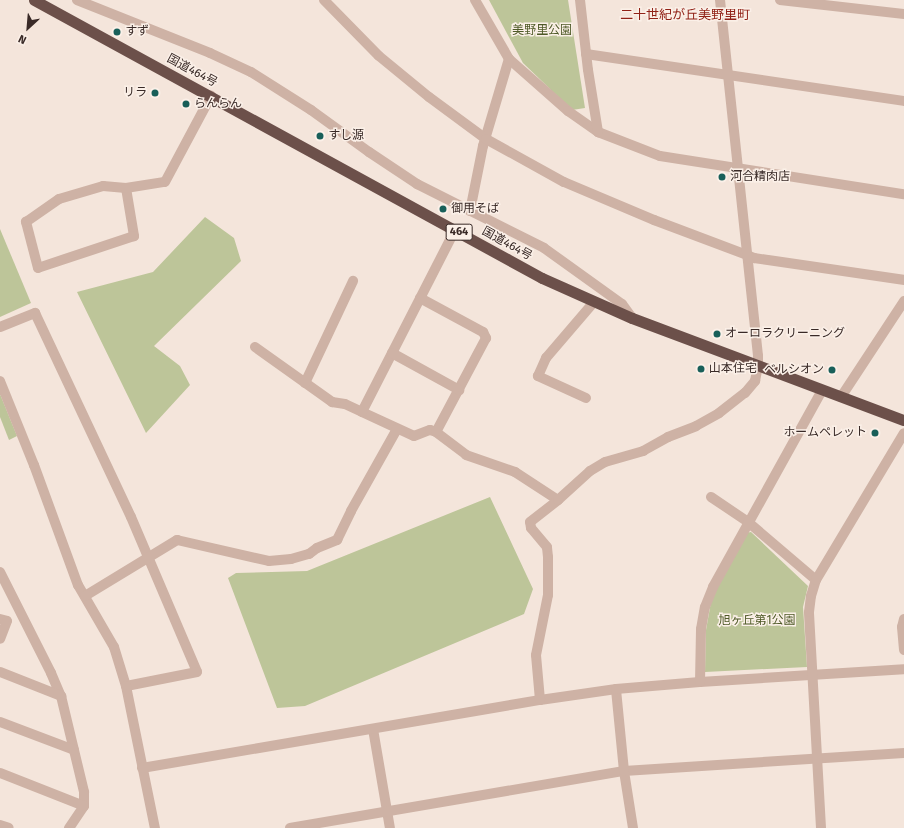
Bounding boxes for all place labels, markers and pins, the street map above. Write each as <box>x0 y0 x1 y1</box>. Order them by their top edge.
place label: すず <box>125 25 149 39</box>
marker: すず <box>112 27 122 37</box>
place label: リラ <box>123 86 147 100</box>
marker: リラ <box>150 88 160 98</box>
place label: らんらん <box>194 97 242 111</box>
marker: らんらん <box>181 99 191 109</box>
place label: すし源 <box>328 129 364 143</box>
marker: すし源 <box>315 131 325 141</box>
place label: 河合精肉店 <box>730 170 790 184</box>
marker: 河合精肉店 <box>717 172 727 182</box>
place label: 御用そば <box>451 202 499 216</box>
marker: 御用そば <box>438 204 448 214</box>
place label: オーロラクリーニング <box>725 327 845 341</box>
marker: オーロラクリーニング <box>712 329 722 339</box>
place label: 山本住宅 <box>709 362 757 376</box>
place label: ベルシオン <box>764 363 824 377</box>
marker: 山本住宅 <box>696 364 706 374</box>
marker: ベルシオン <box>827 365 837 375</box>
place label: ホームペレット <box>783 426 867 440</box>
marker: ホームペレット <box>870 428 880 438</box>

